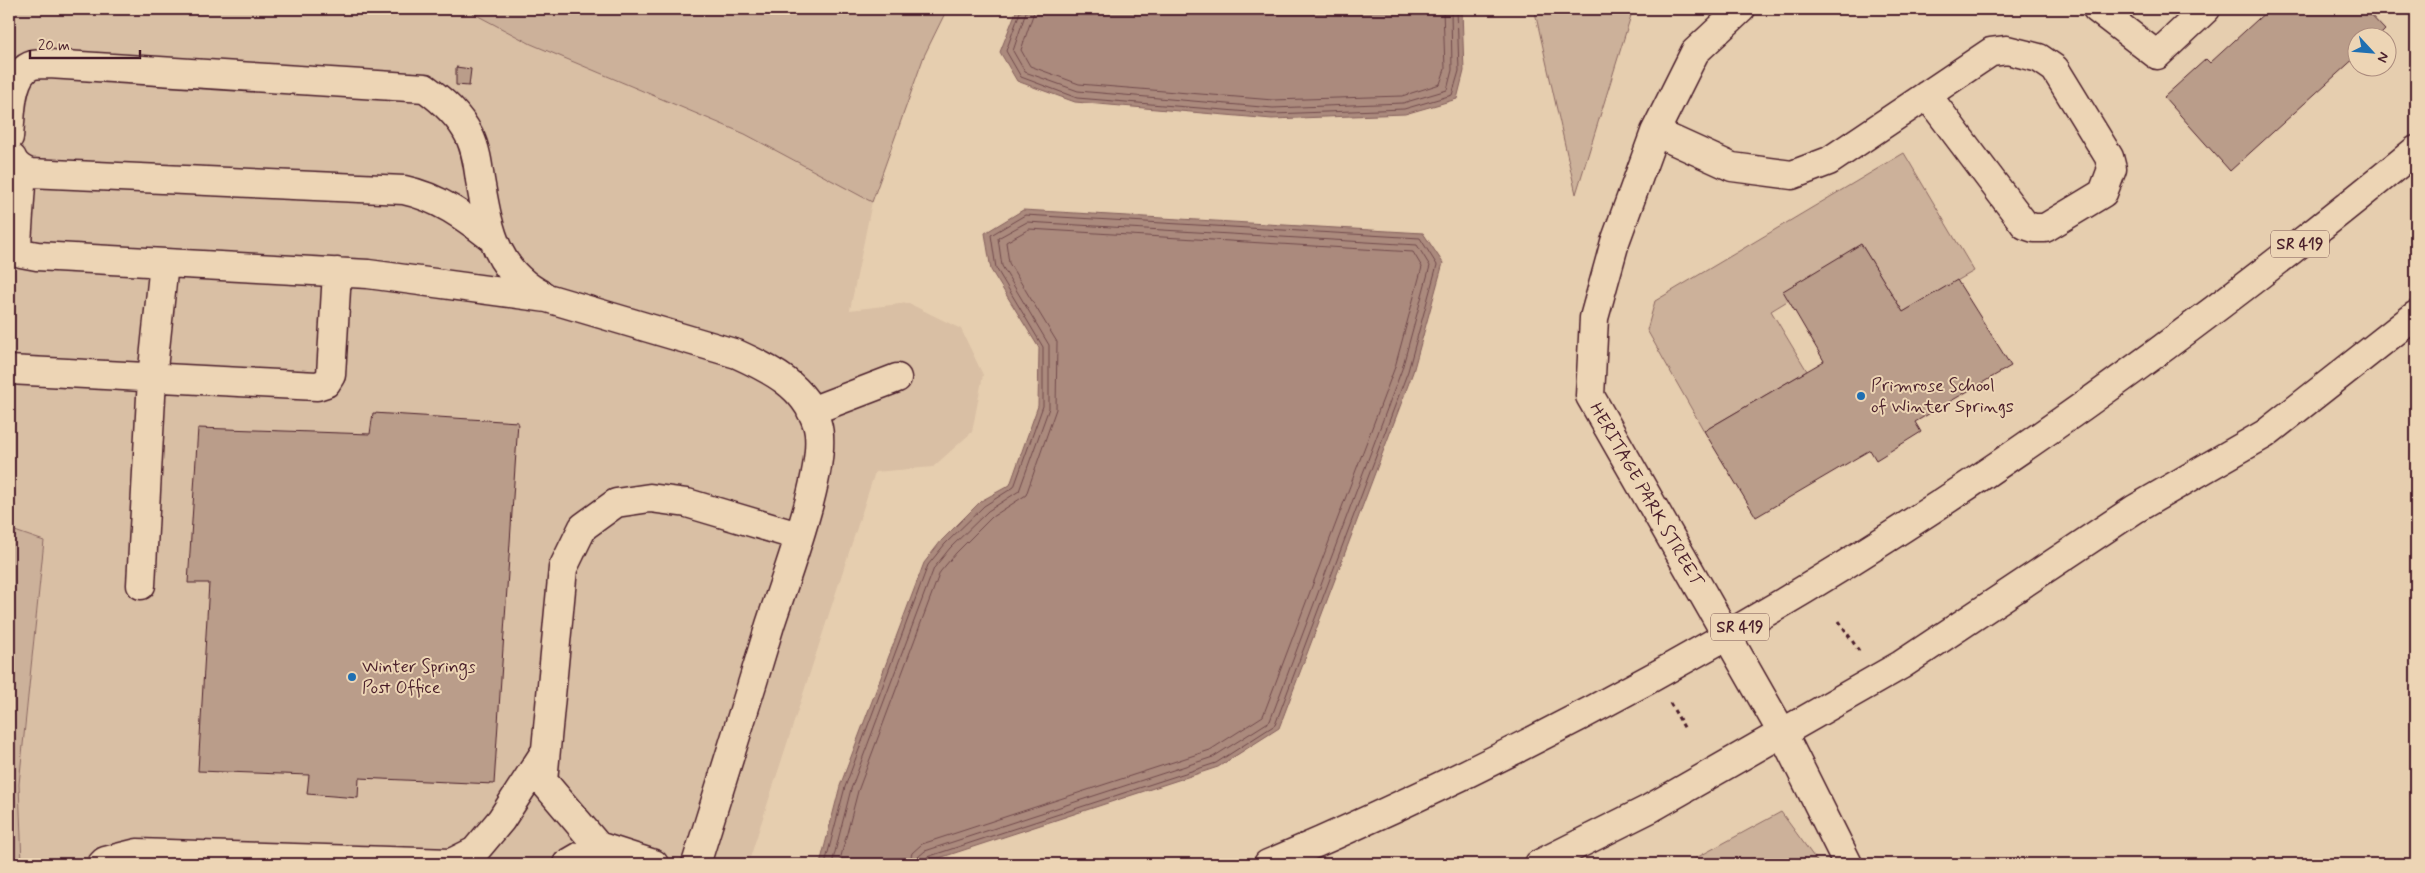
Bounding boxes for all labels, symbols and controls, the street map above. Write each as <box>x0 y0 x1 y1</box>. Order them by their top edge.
scale bar <box>30 28 140 60</box>
north arrow <box>2348 28 2398 78</box>
text: 20 m <box>38 36 70 56</box>
text: N <box>2373 49 2393 65</box>
road number: SR 419 <box>2271 230 2329 258</box>
place label: Primrose School of Winter Springs <box>1871 374 2014 419</box>
marker: Primrose School of Winter Springs <box>1855 390 1867 402</box>
street label: HERITAGE PARK STREET <box>1583 399 1709 592</box>
road number: SR 419 <box>1711 614 1769 640</box>
place label: Winter Springs Post Office <box>362 655 476 700</box>
marker: Winter Springs Post Office <box>346 671 358 683</box>

